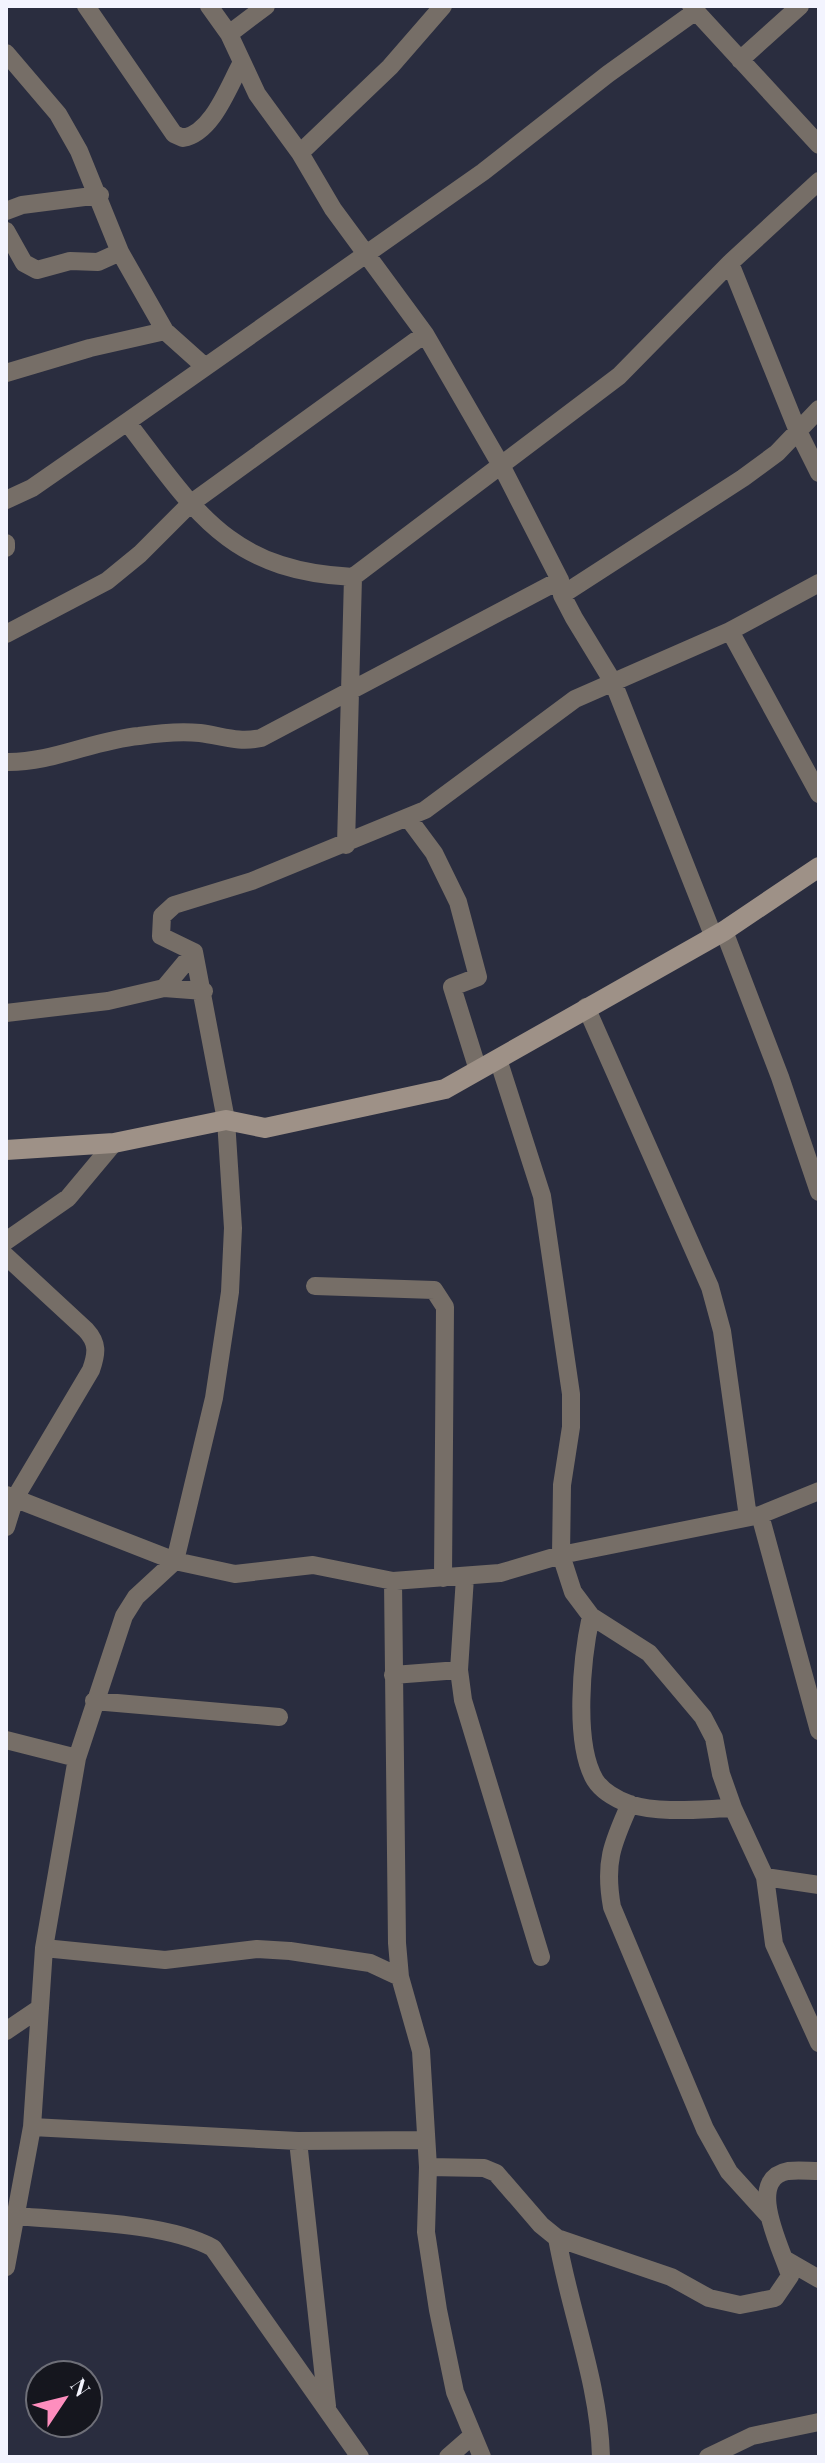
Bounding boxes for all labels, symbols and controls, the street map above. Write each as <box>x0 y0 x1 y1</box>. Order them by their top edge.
north arrow <box>24 2359 104 2439</box>
text: N <box>64 2372 98 2402</box>

